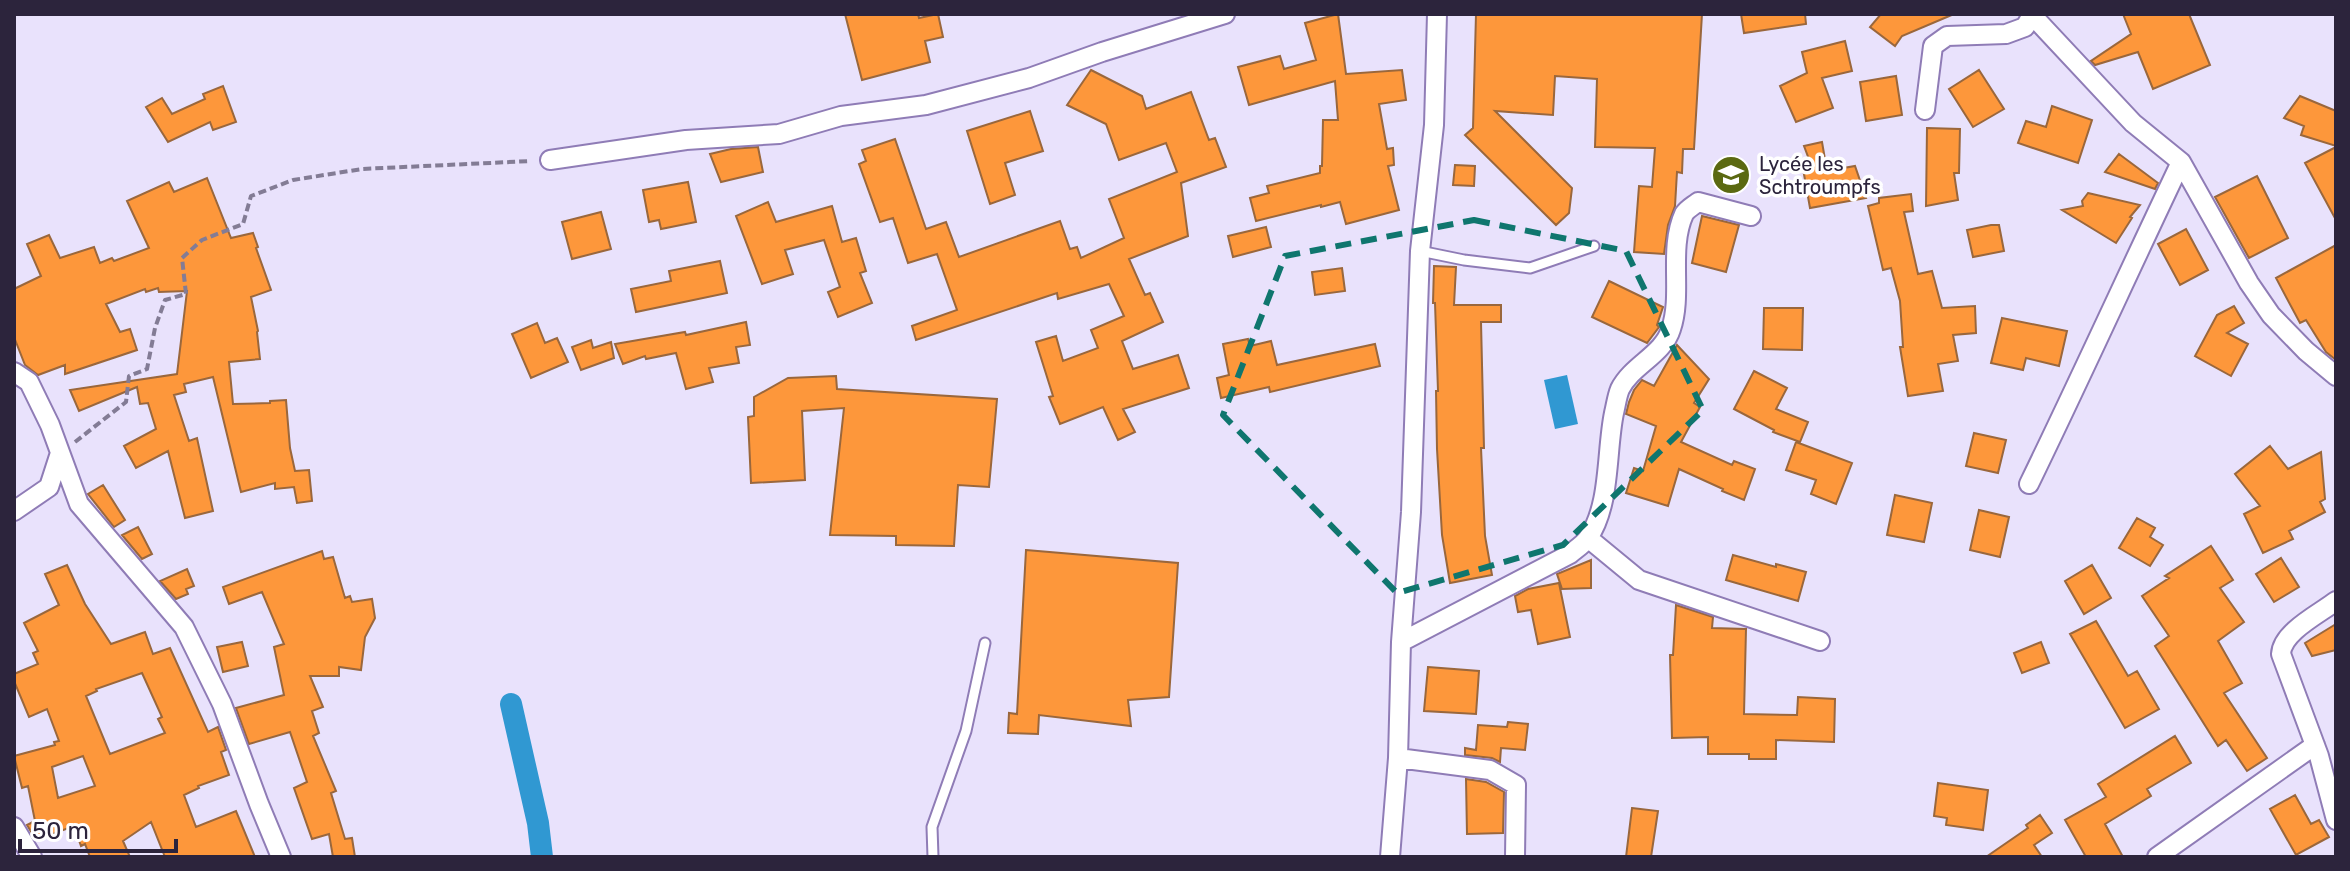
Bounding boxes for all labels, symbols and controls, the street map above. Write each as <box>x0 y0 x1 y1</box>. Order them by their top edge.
place label: Lycée les Schtroumpfs <box>1759 152 1881 199</box>
school or university icon: Lycée les Schtroumpfs <box>1710 154 1752 196</box>
scale bar <box>20 803 176 853</box>
text: 50 m <box>32 817 89 845</box>

